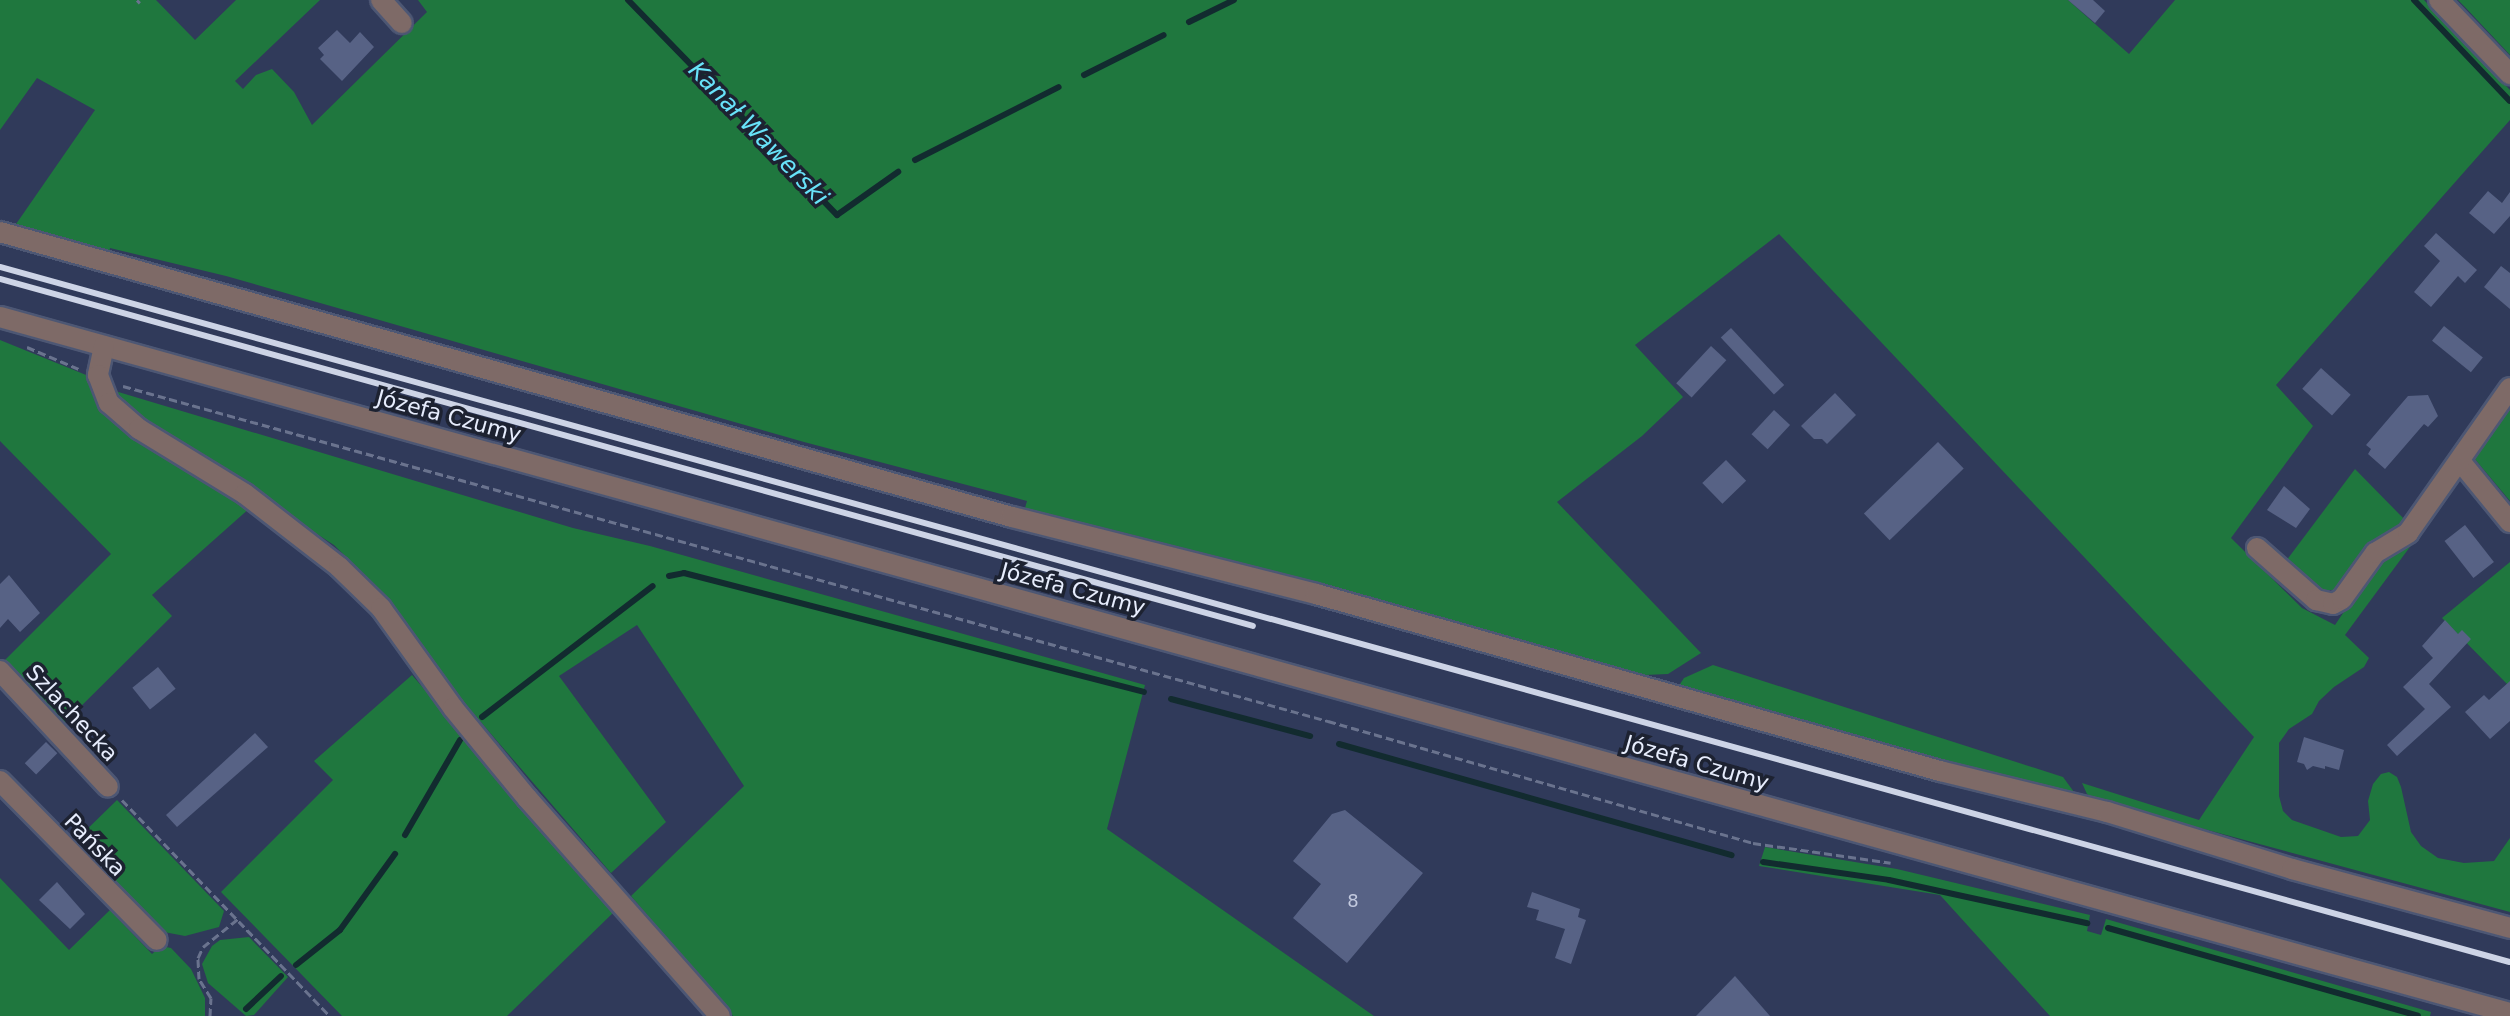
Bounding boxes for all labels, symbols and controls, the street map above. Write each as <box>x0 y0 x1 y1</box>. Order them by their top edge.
water label: Kanał Wawerski <box>682 56 834 212</box>
street label: Józefa Czumy <box>374 384 524 448</box>
street label: Józefa Czumy <box>998 557 1148 621</box>
street label: Szlachecka <box>21 659 123 767</box>
street label: Józefa Czumy <box>1622 730 1772 796</box>
street label: Pańska <box>59 808 131 882</box>
house number: 8 <box>1347 890 1359 912</box>

